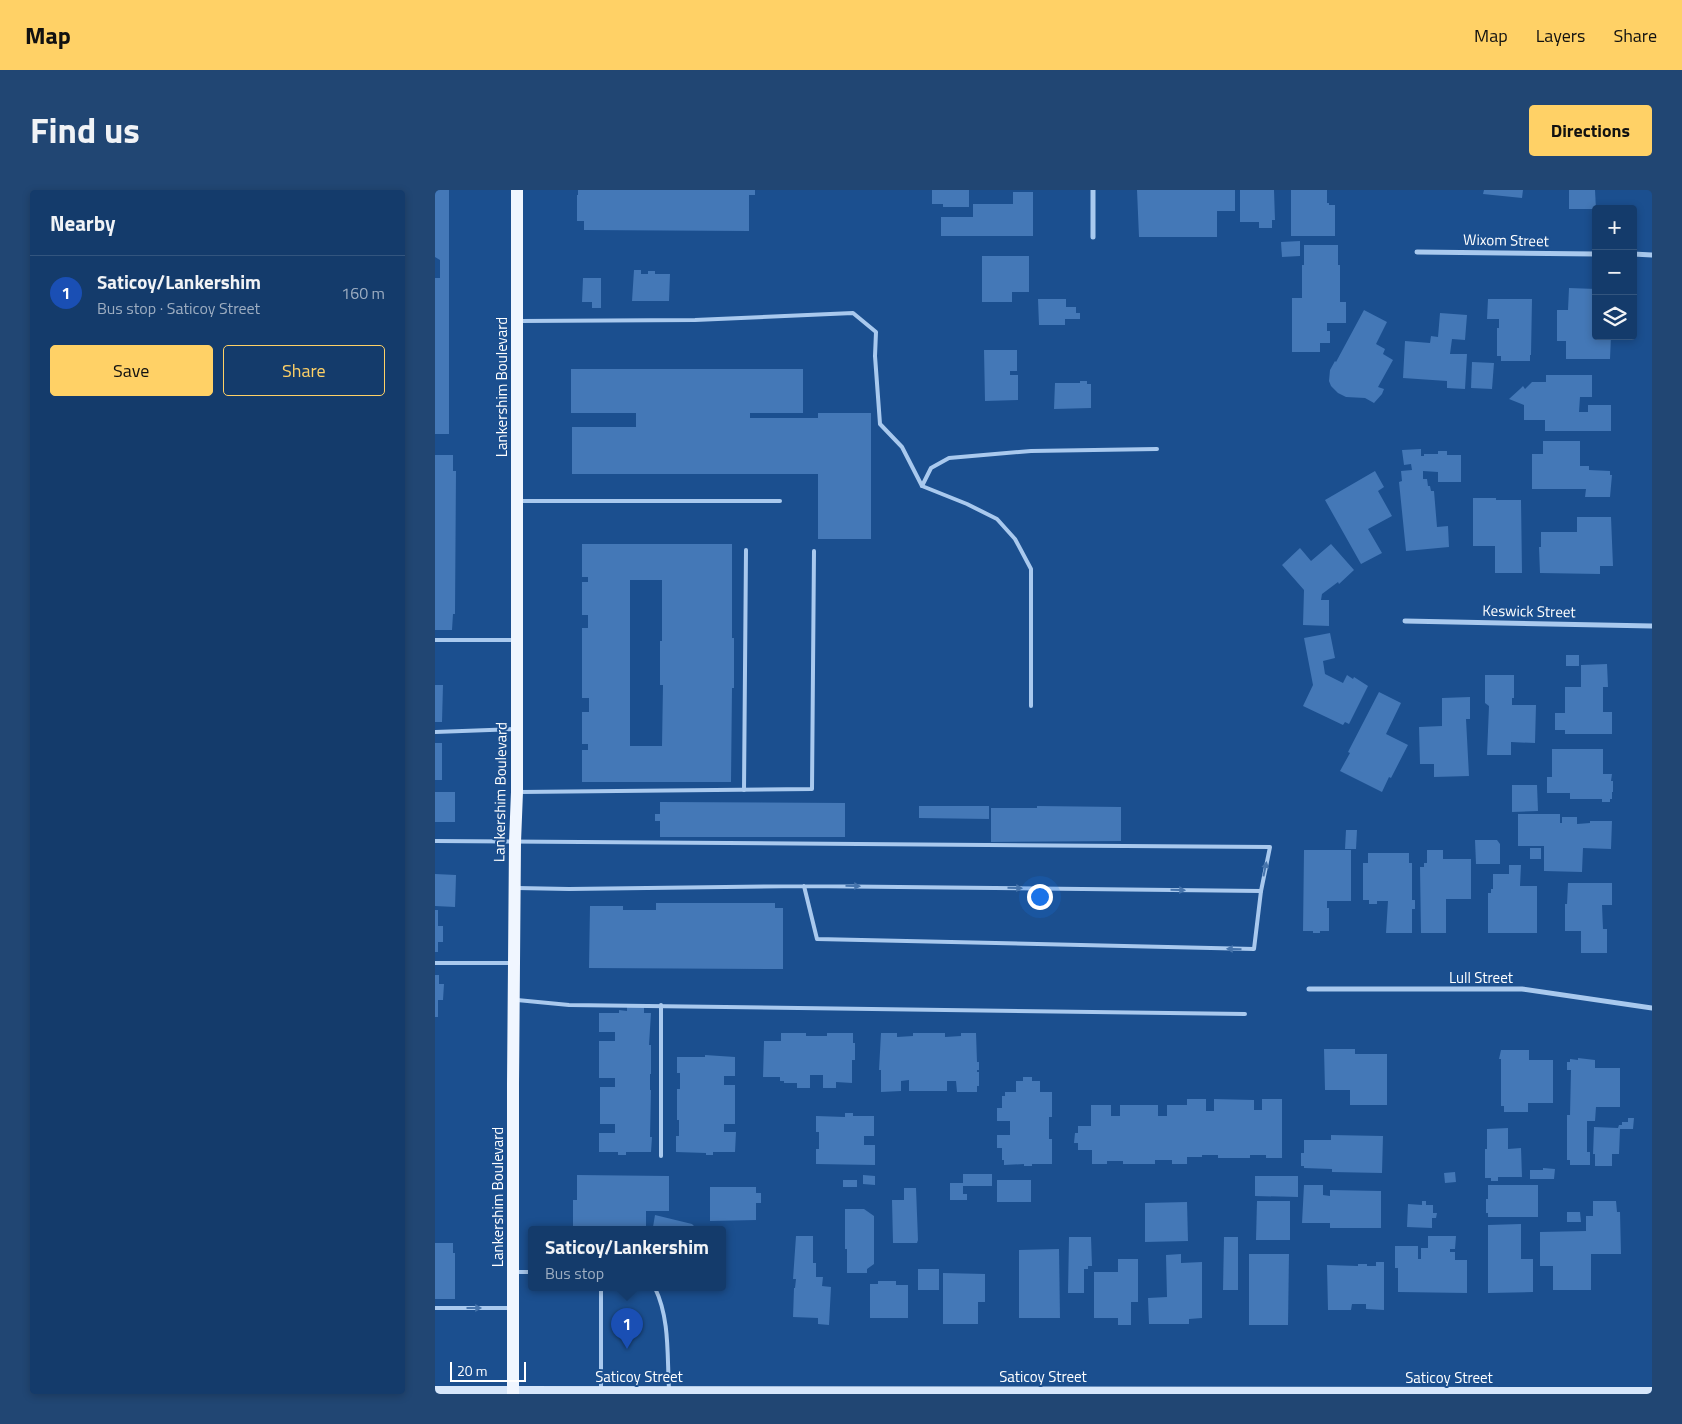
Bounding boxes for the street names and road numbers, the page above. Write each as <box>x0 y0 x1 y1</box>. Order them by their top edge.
street label: Wixom Street <box>1463 228 1550 252</box>
street label: Lankershim Boulevard <box>490 317 513 457</box>
street label: Keswick Street <box>1482 599 1577 623</box>
street label: Lankershim Boulevard <box>487 722 513 862</box>
street label: Lull Street <box>1449 966 1514 989</box>
street label: Lankershim Boulevard <box>486 1127 509 1267</box>
street label: Saticoy Street <box>595 1365 684 1388</box>
street label: Saticoy Street <box>999 1365 1088 1388</box>
street label: Saticoy Street <box>1405 1366 1494 1389</box>

